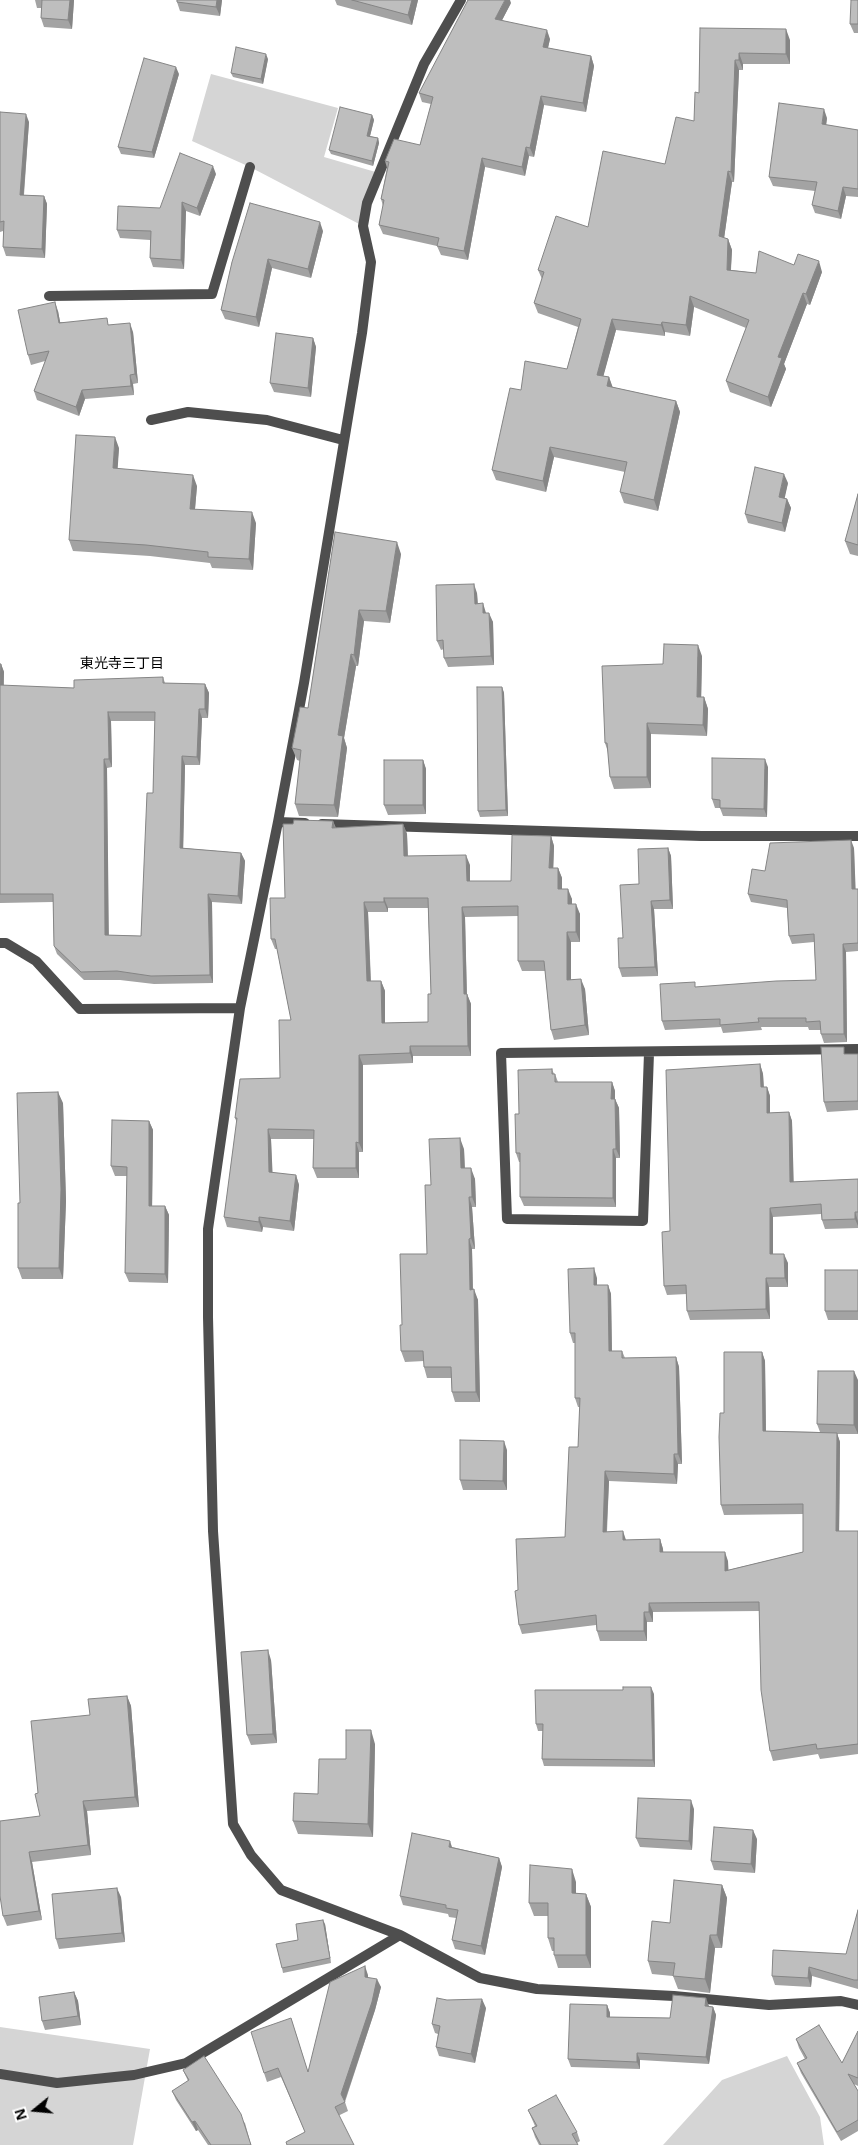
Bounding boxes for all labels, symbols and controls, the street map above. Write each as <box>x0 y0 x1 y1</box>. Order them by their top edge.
district label: 東光寺三丁目 <box>80 656 164 672</box>
north arrow <box>10 2085 60 2135</box>
text: N <box>9 2106 31 2123</box>

